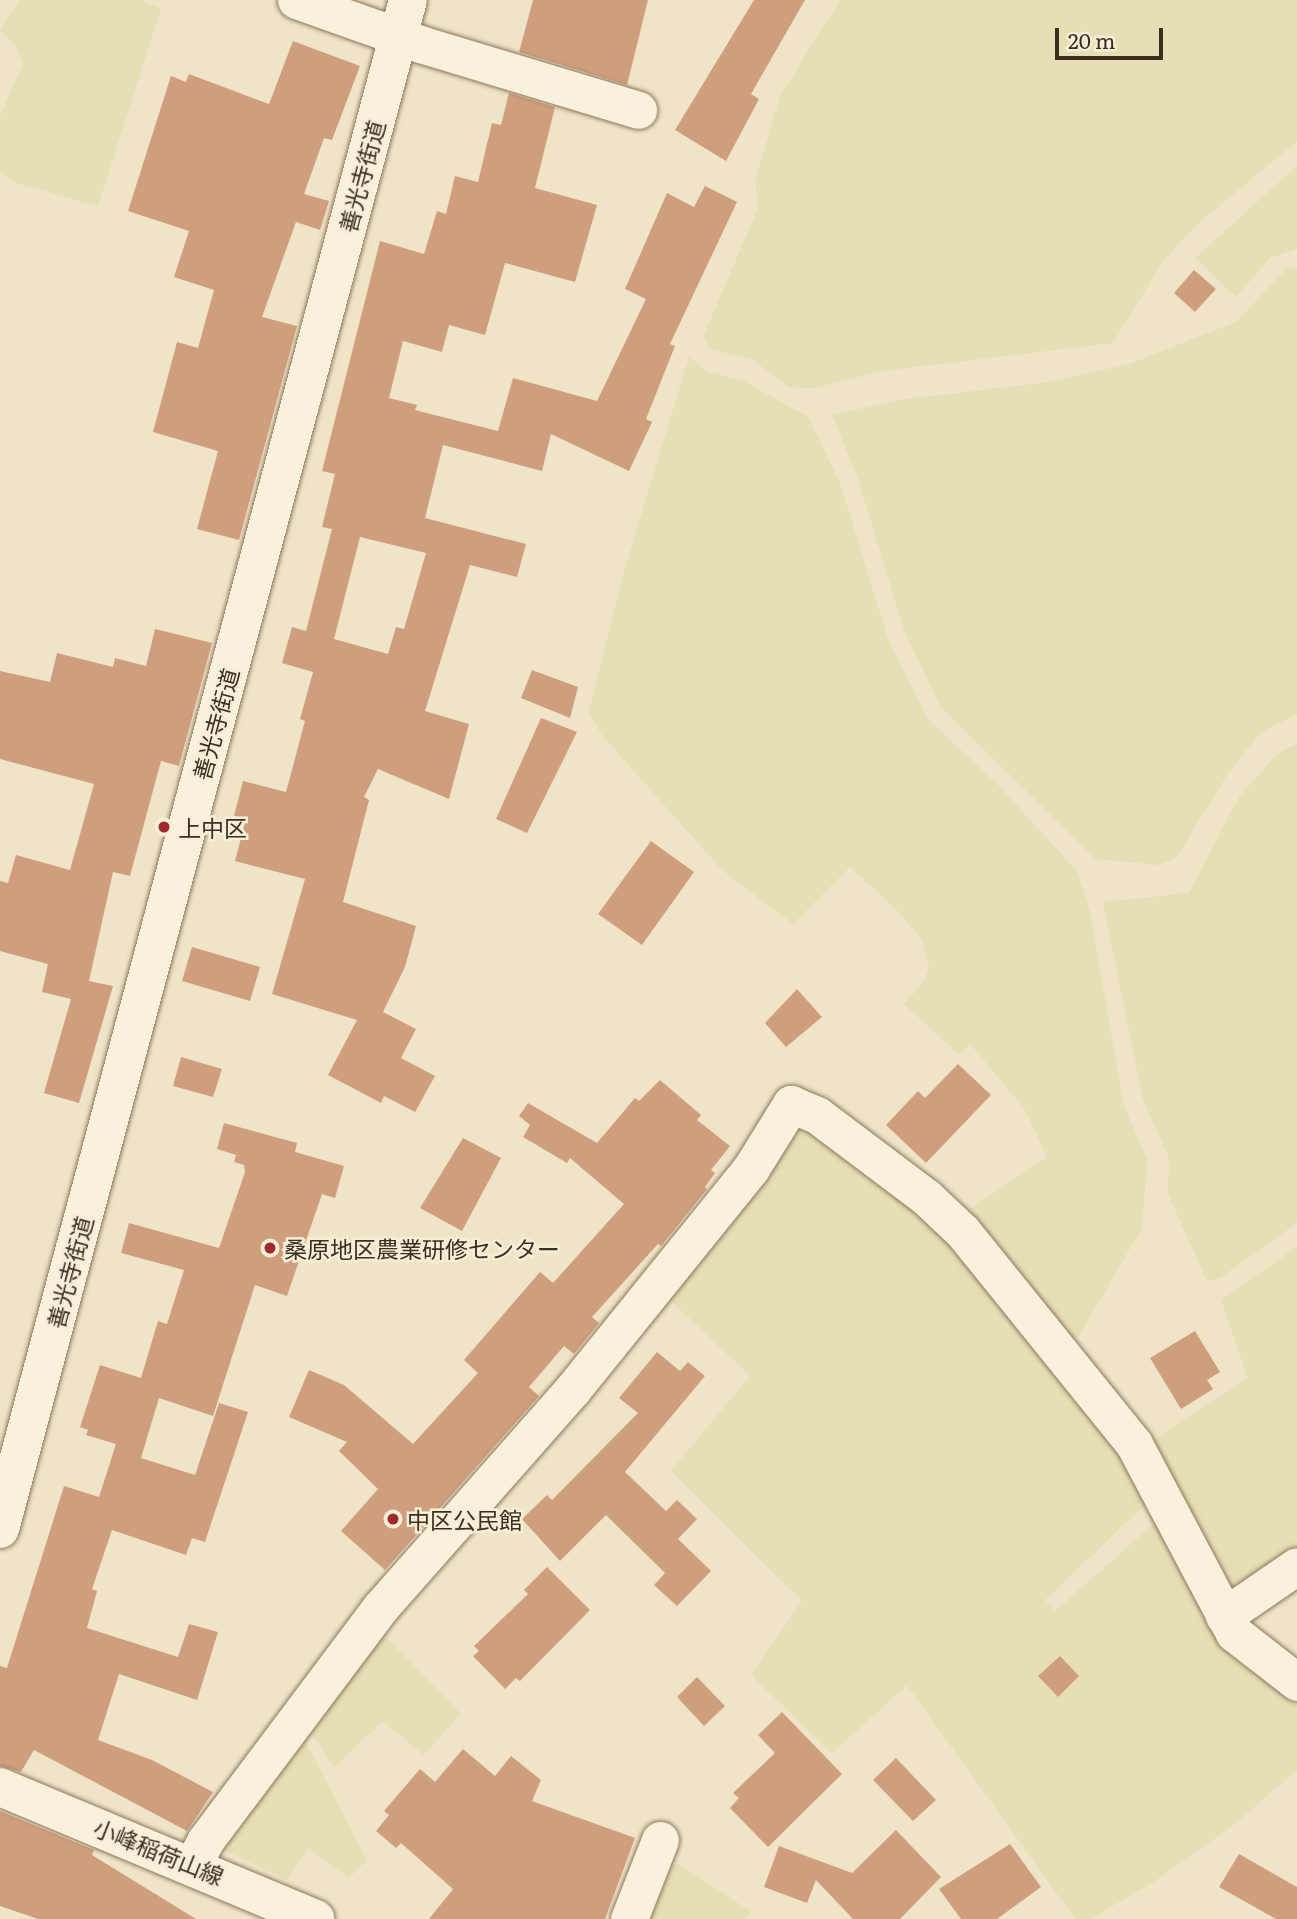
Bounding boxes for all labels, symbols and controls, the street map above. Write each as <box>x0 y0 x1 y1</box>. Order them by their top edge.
scale bar <box>1059 14 1168 58</box>
text: 20 m <box>1068 24 1115 55</box>
street label: 善光寺街道 <box>333 117 389 235</box>
street label: 善光寺街道 <box>187 665 243 783</box>
place label: 上中区 <box>178 813 247 841</box>
marker: 上中区 <box>156 819 172 835</box>
street label: 善光寺街道 <box>41 1213 97 1331</box>
place label: 桑原地区農業研修センター <box>284 1234 560 1262</box>
marker: 桑原地区農業研修センター <box>262 1240 278 1256</box>
place label: 中区公民館 <box>407 1505 522 1533</box>
marker: 中区公民館 <box>385 1511 401 1527</box>
street label: 小峰稲荷山線 <box>90 1812 228 1890</box>

